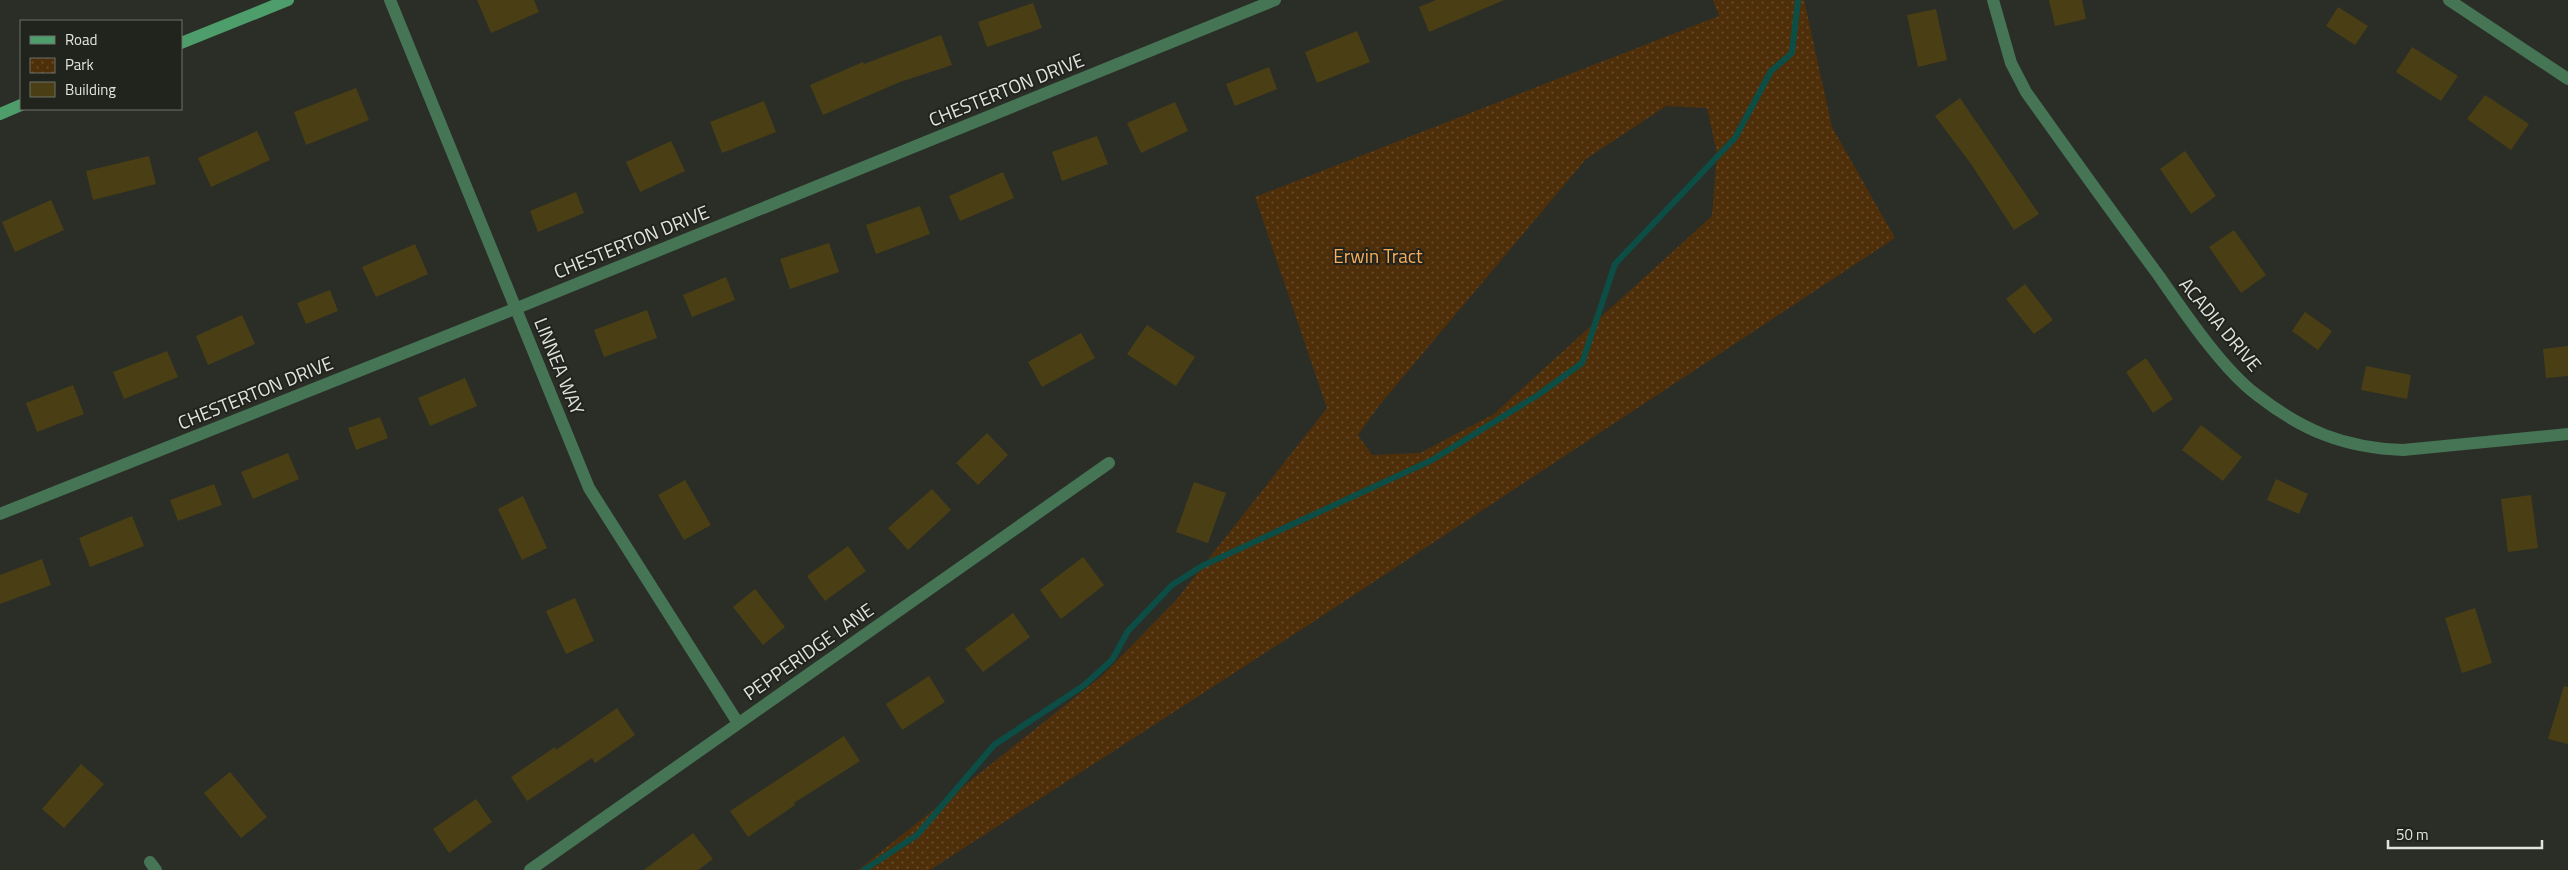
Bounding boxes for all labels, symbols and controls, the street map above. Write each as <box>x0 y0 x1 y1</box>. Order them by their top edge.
legend <box>20 20 182 110</box>
text: Road <box>65 28 97 51</box>
street label: CHESTERTON DRIVE <box>924 45 1088 133</box>
text: Park <box>65 53 94 76</box>
text: Building <box>65 78 116 101</box>
street label: CHESTERTON DRIVE <box>549 197 713 285</box>
park label: Erwin Tract <box>1333 241 1423 270</box>
street label: ACADIA DRIVE <box>2173 270 2269 378</box>
street label: LINNEA WAY <box>527 313 593 420</box>
street label: CHESTERTON DRIVE <box>173 348 337 436</box>
street label: PEPPERIDGE LANE <box>737 595 879 707</box>
scale bar <box>2388 818 2542 850</box>
text: 50 m <box>2396 823 2429 846</box>

